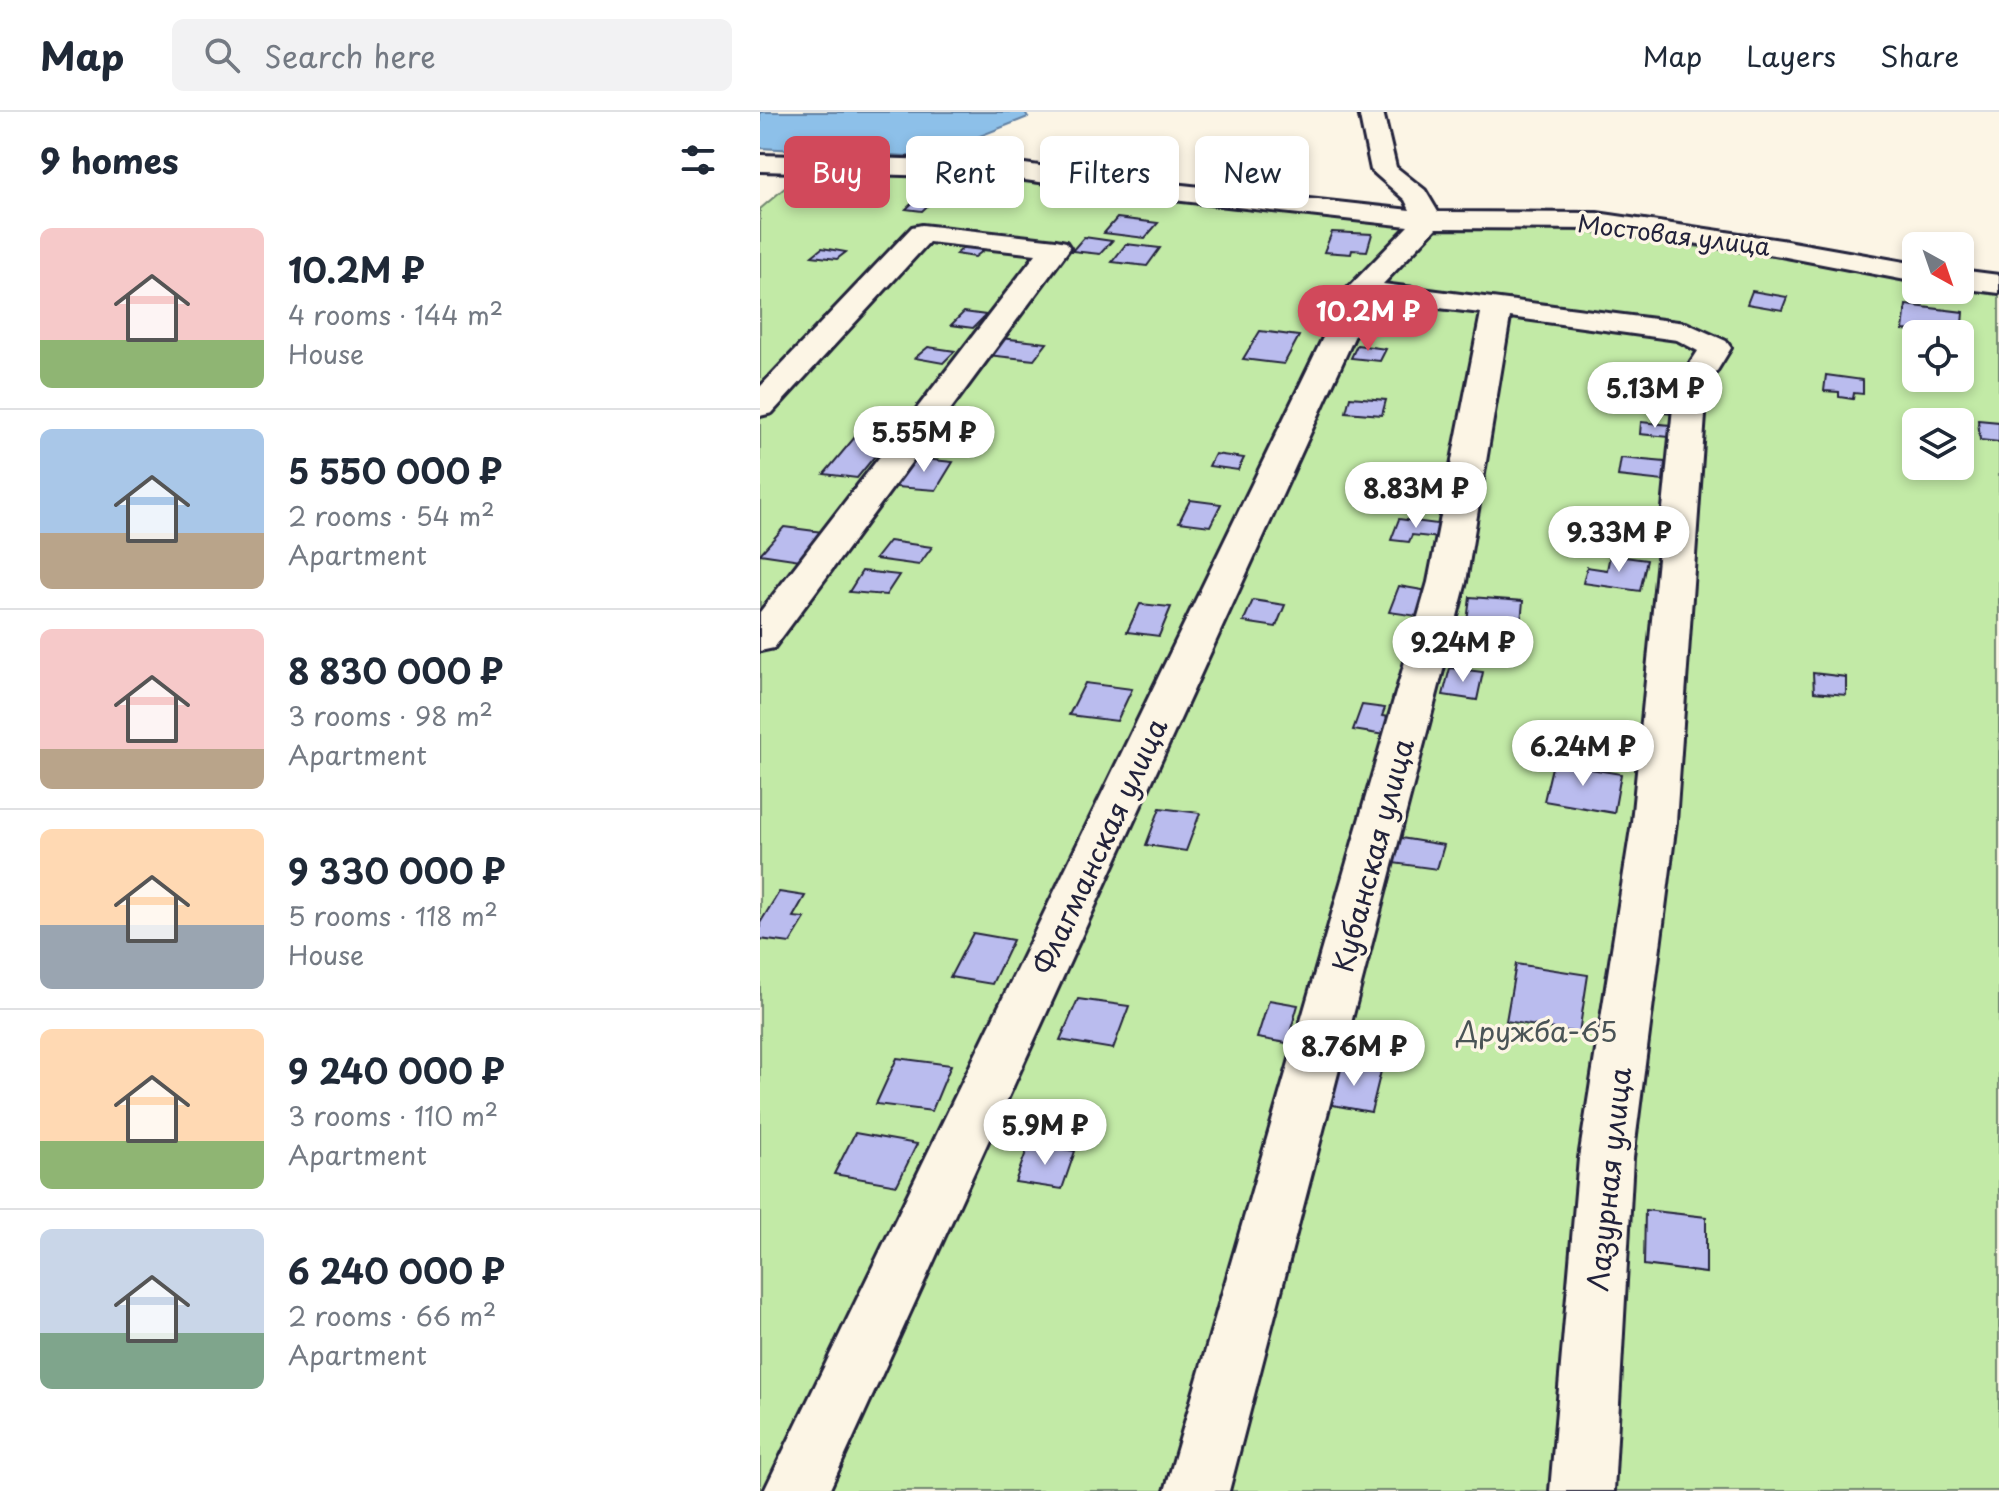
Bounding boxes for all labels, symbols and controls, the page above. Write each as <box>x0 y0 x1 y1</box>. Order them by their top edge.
search box <box>172 19 732 91</box>
text: Map <box>40 27 124 84</box>
icon: search <box>200 33 244 77</box>
text: Search here <box>264 33 436 78</box>
text: Map <box>1642 34 1702 77</box>
text: Layers <box>1746 34 1836 77</box>
text: Share <box>1880 34 1959 77</box>
text: 9 homes <box>40 134 179 186</box>
chip: Buy <box>784 136 890 208</box>
chip: Rent <box>906 136 1024 208</box>
chip: Filters <box>1040 136 1179 208</box>
chip: New <box>1195 136 1309 208</box>
icon: filters <box>676 138 720 182</box>
street label: Мостовая улица <box>1576 204 1772 264</box>
north arrow <box>1902 232 1974 304</box>
map controls <box>1902 232 1974 480</box>
text: 10.2M ₽ <box>288 243 425 295</box>
icon: home <box>104 260 200 356</box>
pin: 10.2M ₽ <box>1294 285 1442 353</box>
text: 10.2M ₽ <box>1316 291 1420 330</box>
text: 4 rooms · 144 m² <box>288 295 503 334</box>
button: locate <box>1902 320 1974 392</box>
text: House <box>288 334 364 373</box>
pin: 5.13M ₽ <box>1581 362 1729 430</box>
text: 5.13M ₽ <box>1605 368 1705 407</box>
pin: 5.55M ₽ <box>850 406 998 474</box>
button: layers <box>1902 408 1974 480</box>
text: 5.55M ₽ <box>872 412 976 451</box>
text: 5 550 000 ₽ <box>288 444 502 496</box>
icon: home <box>104 461 200 557</box>
pin: 8.83M ₽ <box>1342 462 1490 530</box>
text: 8.83M ₽ <box>1363 468 1469 507</box>
text: 2 rooms · 54 m² <box>288 496 495 535</box>
pin: 9.33M ₽ <box>1545 506 1693 574</box>
text: 9.33M ₽ <box>1566 512 1672 551</box>
text: Apartment <box>288 535 427 574</box>
pin: 9.24M ₽ <box>1389 616 1537 684</box>
text: 9.24M ₽ <box>1411 622 1516 661</box>
text: 8 830 000 ₽ <box>288 644 503 696</box>
icon: home <box>104 661 200 757</box>
text: 3 rooms · 98 m² <box>288 696 493 735</box>
street label: Флагманская улица <box>1021 710 1178 981</box>
pin: 6.24M ₽ <box>1509 720 1657 788</box>
text: 6.24M ₽ <box>1530 726 1636 765</box>
street label: Кубанская улица <box>1320 733 1424 977</box>
text: Apartment <box>288 735 427 774</box>
text: 9 330 000 ₽ <box>288 844 505 896</box>
icon: home <box>104 861 200 957</box>
text: 5 rooms · 118 m² <box>288 896 498 935</box>
text: House <box>288 935 364 974</box>
park label: Дружба-65 <box>1456 1009 1617 1052</box>
pin: 8.76M ₽ <box>1280 1020 1428 1088</box>
text: 8.76M ₽ <box>1301 1026 1407 1065</box>
text: 9 240 000 ₽ <box>288 1044 505 1096</box>
icon: home <box>104 1061 200 1157</box>
street label: Лазурная улица <box>1575 1065 1641 1293</box>
text: 3 rooms · 110 m² <box>288 1096 498 1135</box>
pin: 5.9M ₽ <box>980 1099 1110 1167</box>
text: 5.9M ₽ <box>1002 1105 1088 1144</box>
text: Apartment <box>288 1135 427 1174</box>
text: 6 240 000 ₽ <box>288 1244 505 1296</box>
icon: home <box>104 1261 200 1357</box>
text: 2 rooms · 66 m² <box>288 1296 497 1335</box>
text: Apartment <box>288 1335 427 1374</box>

